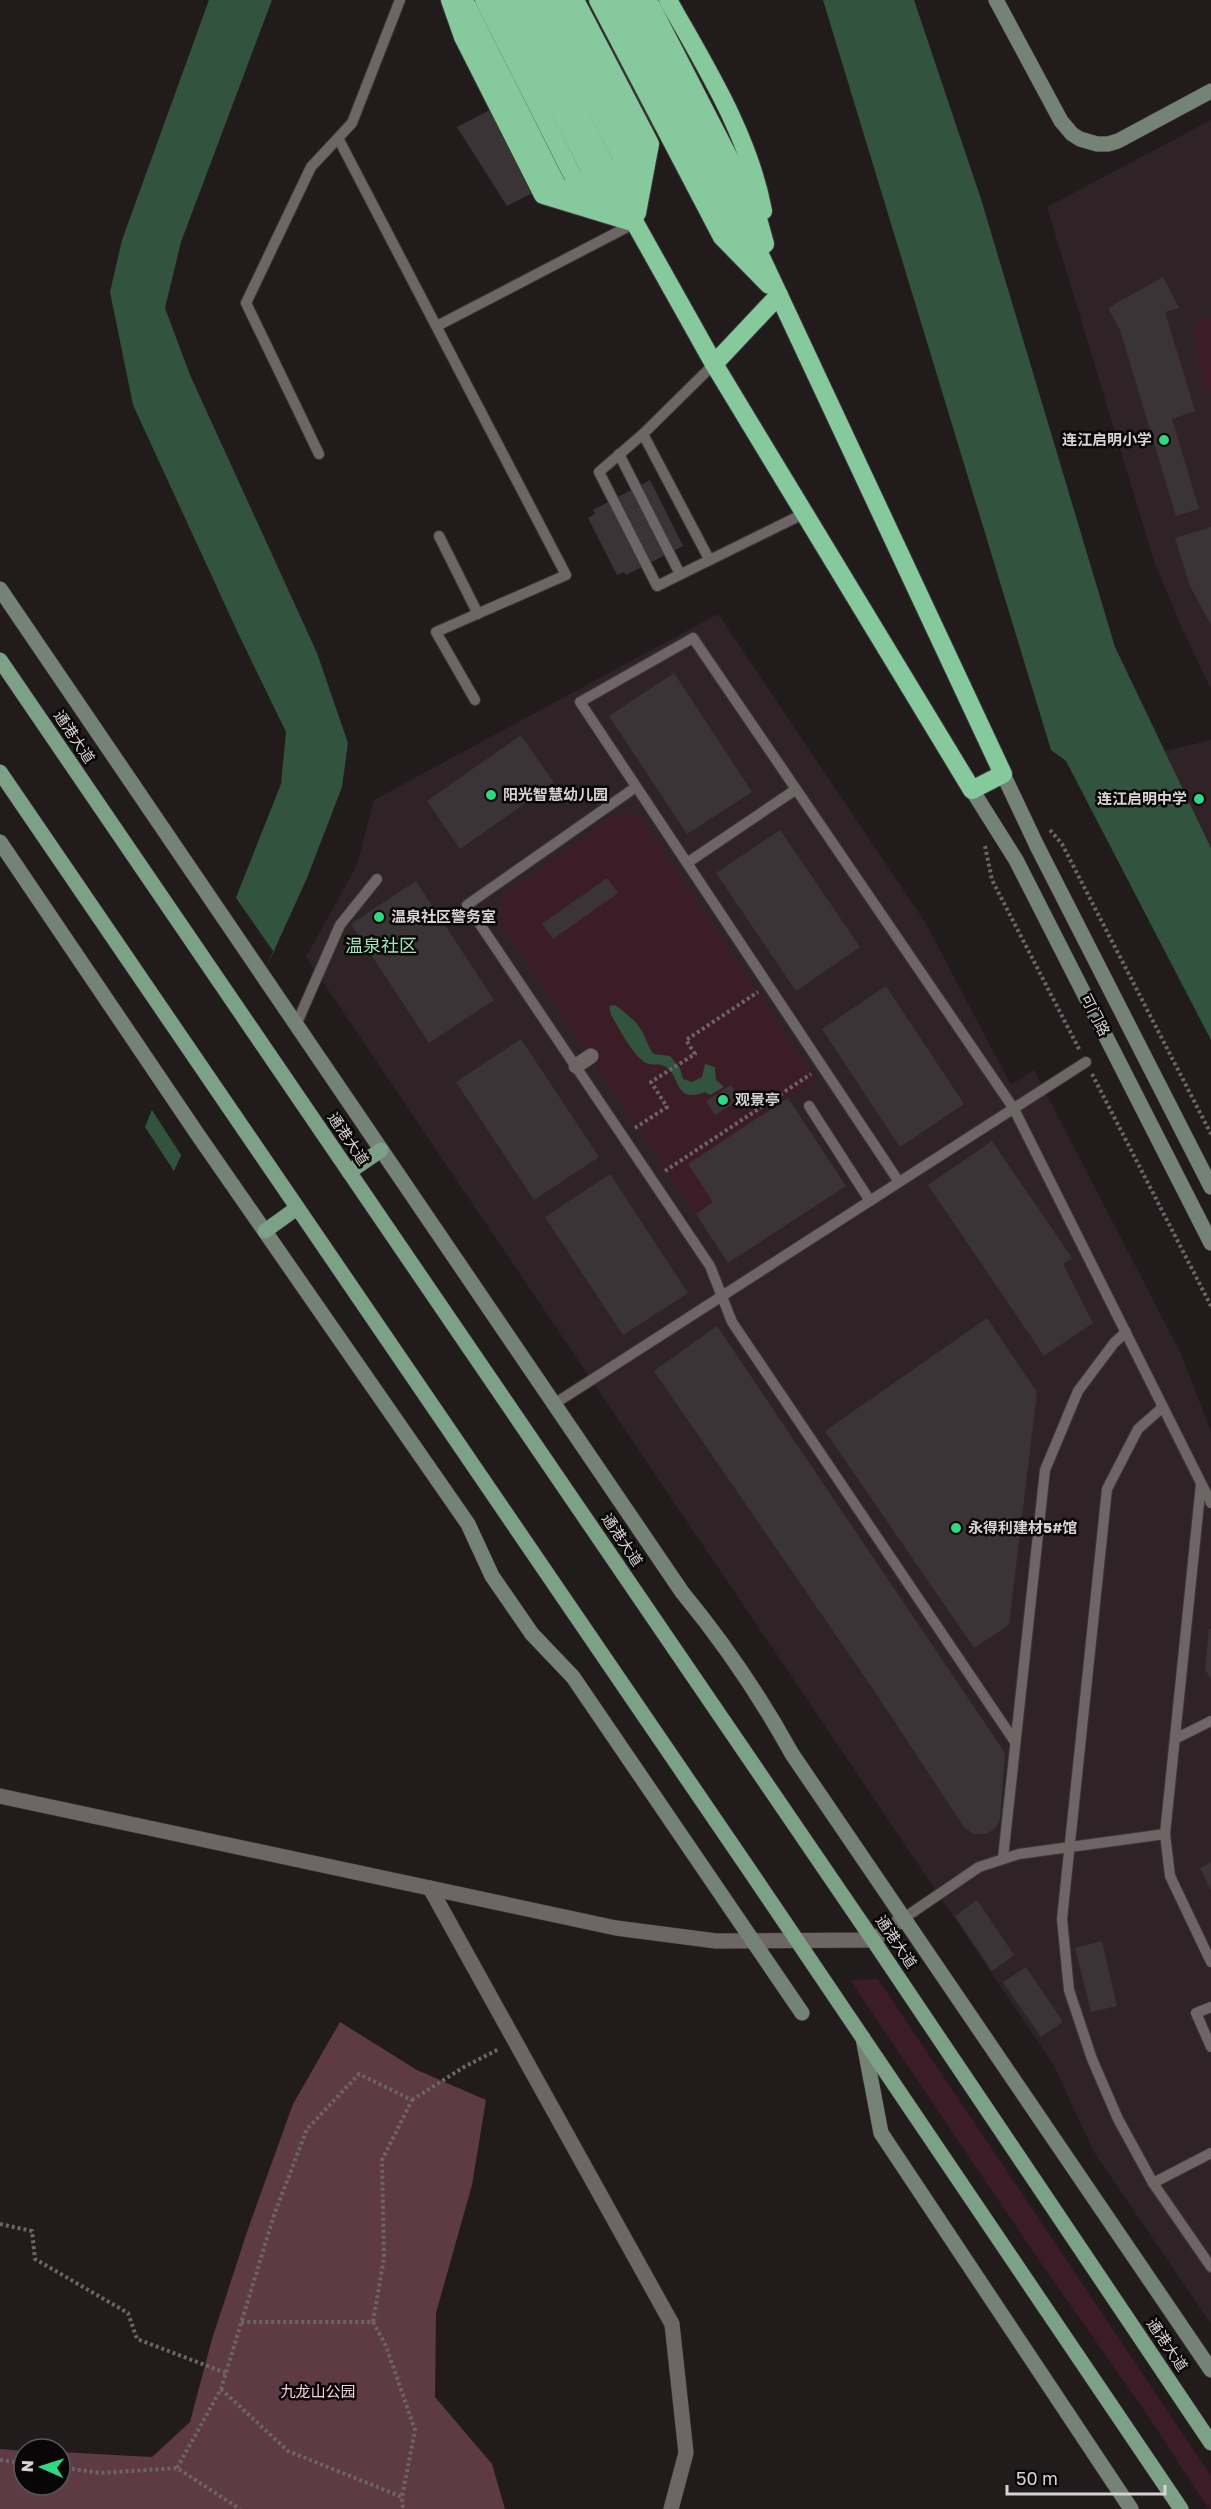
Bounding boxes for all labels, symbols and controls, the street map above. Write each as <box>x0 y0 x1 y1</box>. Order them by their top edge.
place label: 连江启明小学 <box>1062 430 1152 448</box>
marker: 连江启明小学 <box>1157 433 1171 447</box>
street label: 通港大道 <box>51 707 99 766</box>
place label: 阳光智慧幼儿园 <box>503 785 608 803</box>
marker: 阳光智慧幼儿园 <box>484 788 498 802</box>
place label: 连江启明中学 <box>1097 789 1187 807</box>
marker: 连江启明中学 <box>1192 792 1206 806</box>
place label: 温泉社区警务室 <box>391 907 496 925</box>
marker: 温泉社区警务室 <box>372 910 386 924</box>
district label: 温泉社区 <box>345 934 417 956</box>
street label: 可门路 <box>1078 990 1114 1039</box>
place label: 观景亭 <box>735 1090 780 1108</box>
marker: 观景亭 <box>716 1093 730 1107</box>
street label: 通港大道 <box>325 1109 373 1168</box>
street label: 通港大道 <box>599 1510 647 1569</box>
place label: 永得利建材5#馆 <box>968 1518 1077 1536</box>
marker: 永得利建材5#馆 <box>949 1521 963 1535</box>
street label: 通港大道 <box>873 1912 921 1971</box>
street label: 通港大道 <box>1144 2315 1192 2374</box>
park label: 九龙山公园 <box>280 2382 356 2400</box>
north arrow <box>12 2437 72 2497</box>
scale bar <box>1007 2458 1164 2496</box>
text: N <box>17 2460 37 2473</box>
text: 50 m <box>1016 2467 1058 2489</box>

